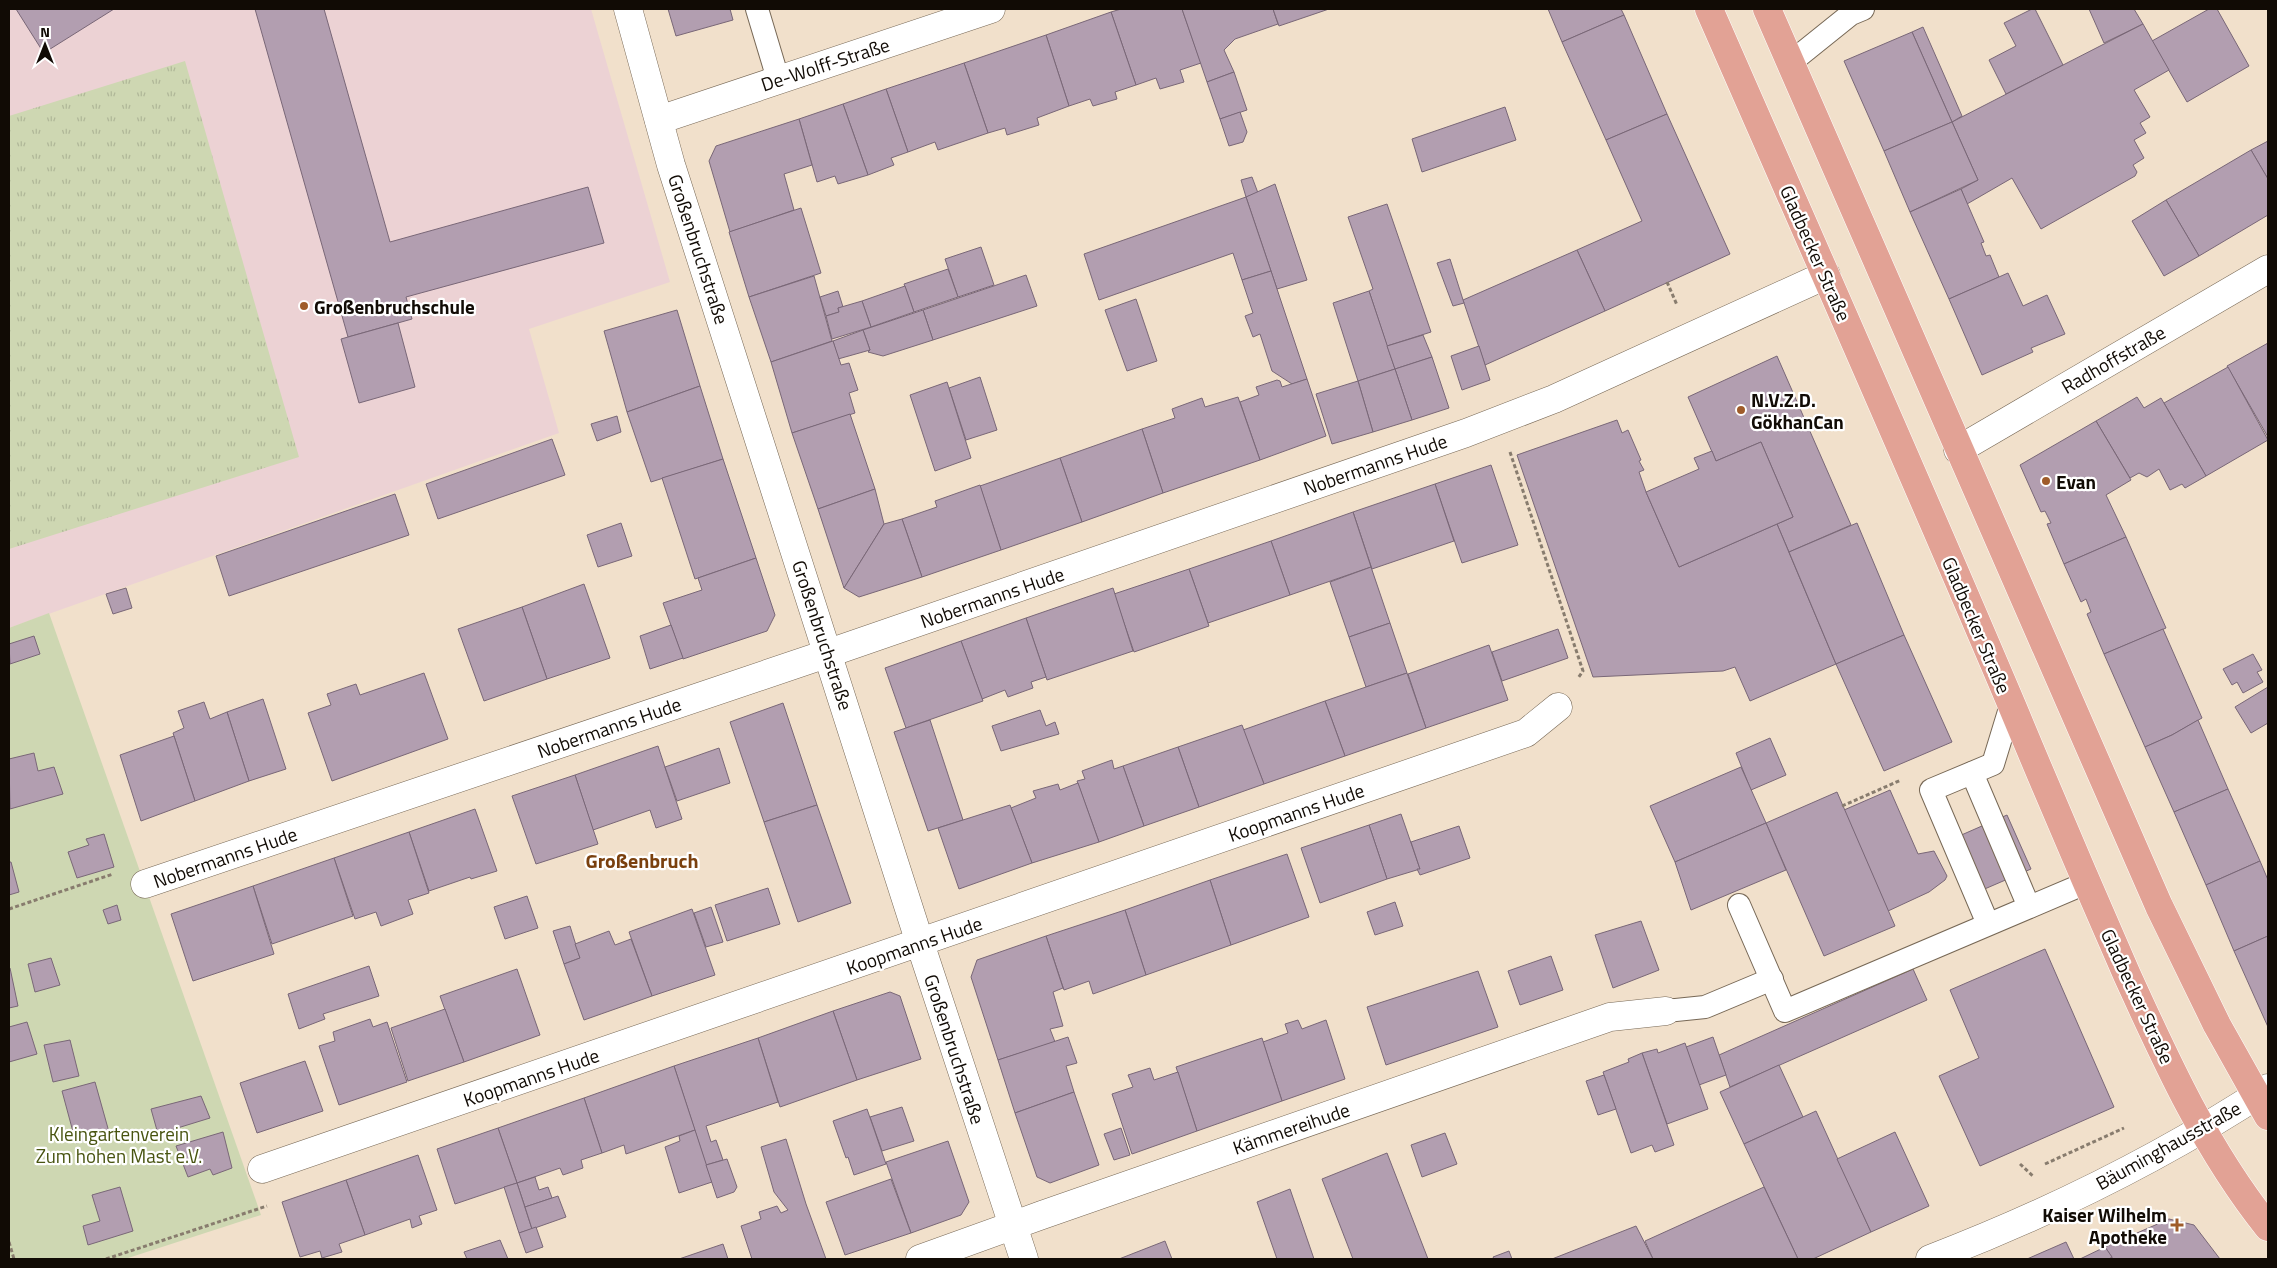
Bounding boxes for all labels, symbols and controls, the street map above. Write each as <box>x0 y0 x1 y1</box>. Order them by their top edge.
north arrow <box>20 20 70 70</box>
text: N <box>40 21 50 42</box>
street label: De-Wolff-Straße <box>757 30 893 98</box>
street label: Großenbruchstraße <box>661 170 737 328</box>
street label: Gladbecker Straße <box>1773 180 1859 326</box>
place label: Großenbruchschule <box>314 292 475 321</box>
marker: Großenbruchschule <box>298 300 310 312</box>
street label: Radhoffstraße <box>2055 317 2171 401</box>
place label: N.V.Z.D. GökhanCan <box>1751 385 1844 436</box>
marker: N.V.Z.D. GökhanCan <box>1735 404 1747 416</box>
street label: Nobermanns Hude <box>1299 426 1451 502</box>
place label: Evan <box>2056 467 2096 496</box>
marker: Evan <box>2040 475 2052 487</box>
street label: Gladbecker Straße <box>1935 552 2019 698</box>
street label: Großenbruchstraße <box>785 556 861 714</box>
street label: Nobermanns Hude <box>916 559 1068 635</box>
street label: Nobermanns Hude <box>533 689 685 765</box>
street label: Koopmanns Hude <box>1224 775 1368 849</box>
street label: Nobermanns Hude <box>149 819 301 895</box>
district label: Großenbruch <box>585 845 699 876</box>
street label: Koopmanns Hude <box>842 908 986 982</box>
street label: Gladbecker Straße <box>2094 924 2182 1068</box>
street label: Großenbruchstraße <box>917 970 993 1128</box>
street label: Koopmanns Hude <box>459 1040 603 1114</box>
street label: Bäuminghausstraße <box>2090 1093 2246 1197</box>
street label: Kämmereihude <box>1229 1094 1353 1162</box>
park label: Kleingartenverein Zum hohen Mast e.V. <box>36 1119 202 1170</box>
place label: Kaiser Wilhelm Apotheke <box>2042 1200 2167 1251</box>
marker: Kaiser Wilhelm Apotheke <box>2171 1219 2183 1231</box>

